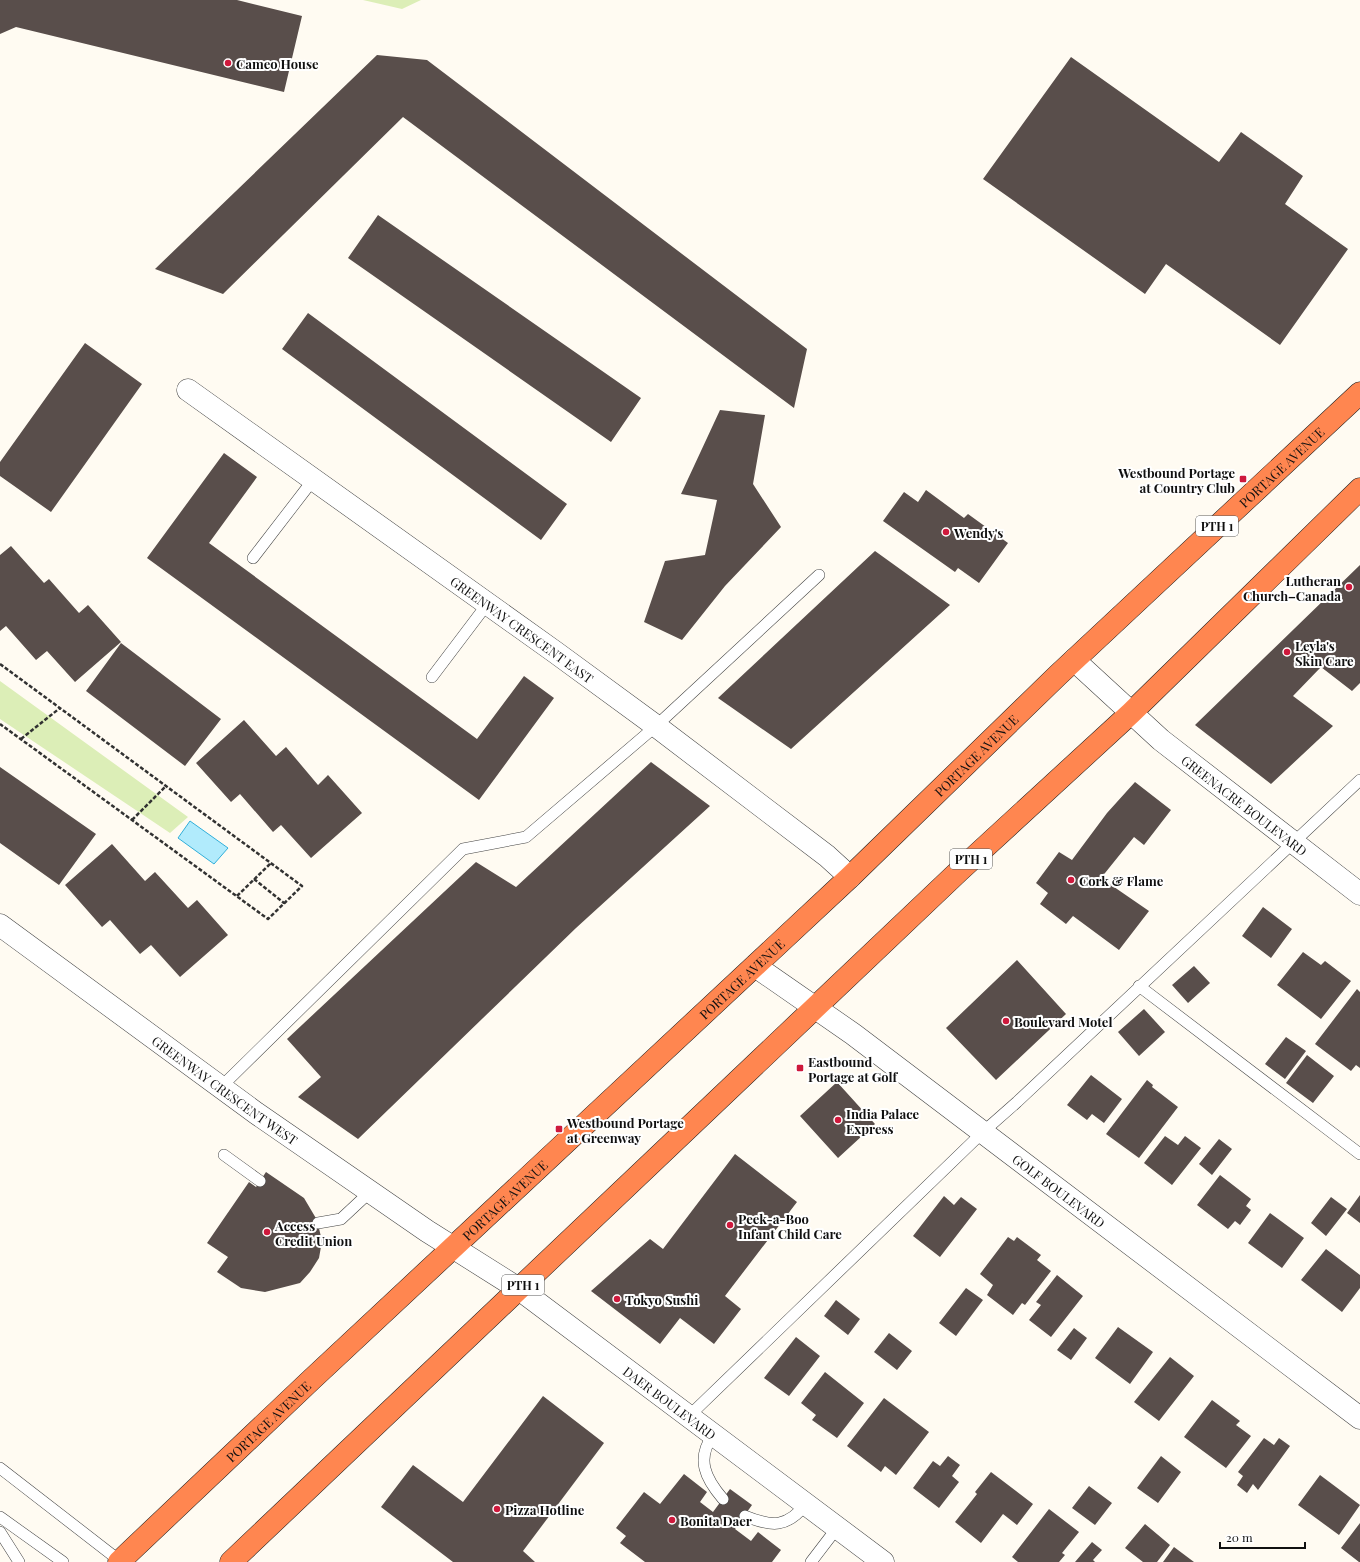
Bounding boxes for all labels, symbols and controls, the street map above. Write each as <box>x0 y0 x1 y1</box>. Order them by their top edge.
place label: Cameo House <box>236 55 319 72</box>
marker: Cameo House <box>223 58 233 68</box>
street label: PORTAGE AVENUE <box>1235 423 1327 511</box>
place label: Westbound Portage at Country Club <box>1117 464 1235 496</box>
marker: Westbound Portage at Country Club <box>1238 474 1248 484</box>
road number: PTH 1 <box>1196 516 1238 536</box>
place label: Wendy's <box>953 524 1003 541</box>
marker: Wendy's <box>941 527 951 537</box>
street label: GREENWAY CRESCENT EAST <box>447 572 597 686</box>
place label: Lutheran Church–Canada <box>1243 572 1341 604</box>
marker: Lutheran Church–Canada <box>1344 582 1354 592</box>
place label: Leyla's Skin Care <box>1295 637 1354 669</box>
marker: Leyla's Skin Care <box>1282 647 1292 657</box>
street label: PORTAGE AVENUE <box>930 710 1021 800</box>
street label: GREENACRE BOULEVARD <box>1178 751 1311 859</box>
road number: PTH 1 <box>950 849 992 869</box>
place label: Cork & Flame <box>1079 872 1164 889</box>
marker: Cork & Flame <box>1066 875 1076 885</box>
street label: PORTAGE AVENUE <box>695 935 787 1022</box>
place label: Boulevard Motel <box>1014 1013 1112 1030</box>
marker: Boulevard Motel <box>1001 1016 1011 1026</box>
street label: GREENWAY CRESCENT WEST <box>149 1031 301 1148</box>
place label: Eastbound Portage at Golf <box>808 1053 898 1085</box>
marker: Eastbound Portage at Golf <box>795 1063 805 1073</box>
place label: India Palace Express <box>846 1105 920 1137</box>
place label: Westbound Portage at Greenway <box>566 1114 684 1146</box>
marker: India Palace Express <box>833 1115 843 1125</box>
marker: Westbound Portage at Greenway <box>554 1124 564 1134</box>
street label: GOLF BOULEVARD <box>1009 1150 1109 1231</box>
street label: PORTAGE AVENUE <box>458 1156 551 1243</box>
place label: Peek-a-Boo Infant Child Care <box>738 1210 842 1242</box>
place label: Access Credit Union <box>274 1217 352 1249</box>
marker: Peek-a-Boo Infant Child Care <box>725 1220 735 1230</box>
marker: Access Credit Union <box>262 1227 272 1237</box>
road number: PTH 1 <box>502 1275 544 1295</box>
place label: Tokyo Sushi <box>625 1291 698 1308</box>
marker: Tokyo Sushi <box>612 1294 622 1304</box>
street label: DAER BOULEVARD <box>620 1362 720 1443</box>
street label: PORTAGE AVENUE <box>222 1377 314 1465</box>
place label: Pizza Hotline <box>505 1501 585 1518</box>
marker: Pizza Hotline <box>492 1504 502 1514</box>
place label: Bonita Daer <box>680 1512 752 1529</box>
marker: Bonita Daer <box>667 1515 677 1525</box>
scale bar <box>1220 1524 1305 1550</box>
text: 20 m <box>1226 1529 1253 1545</box>

